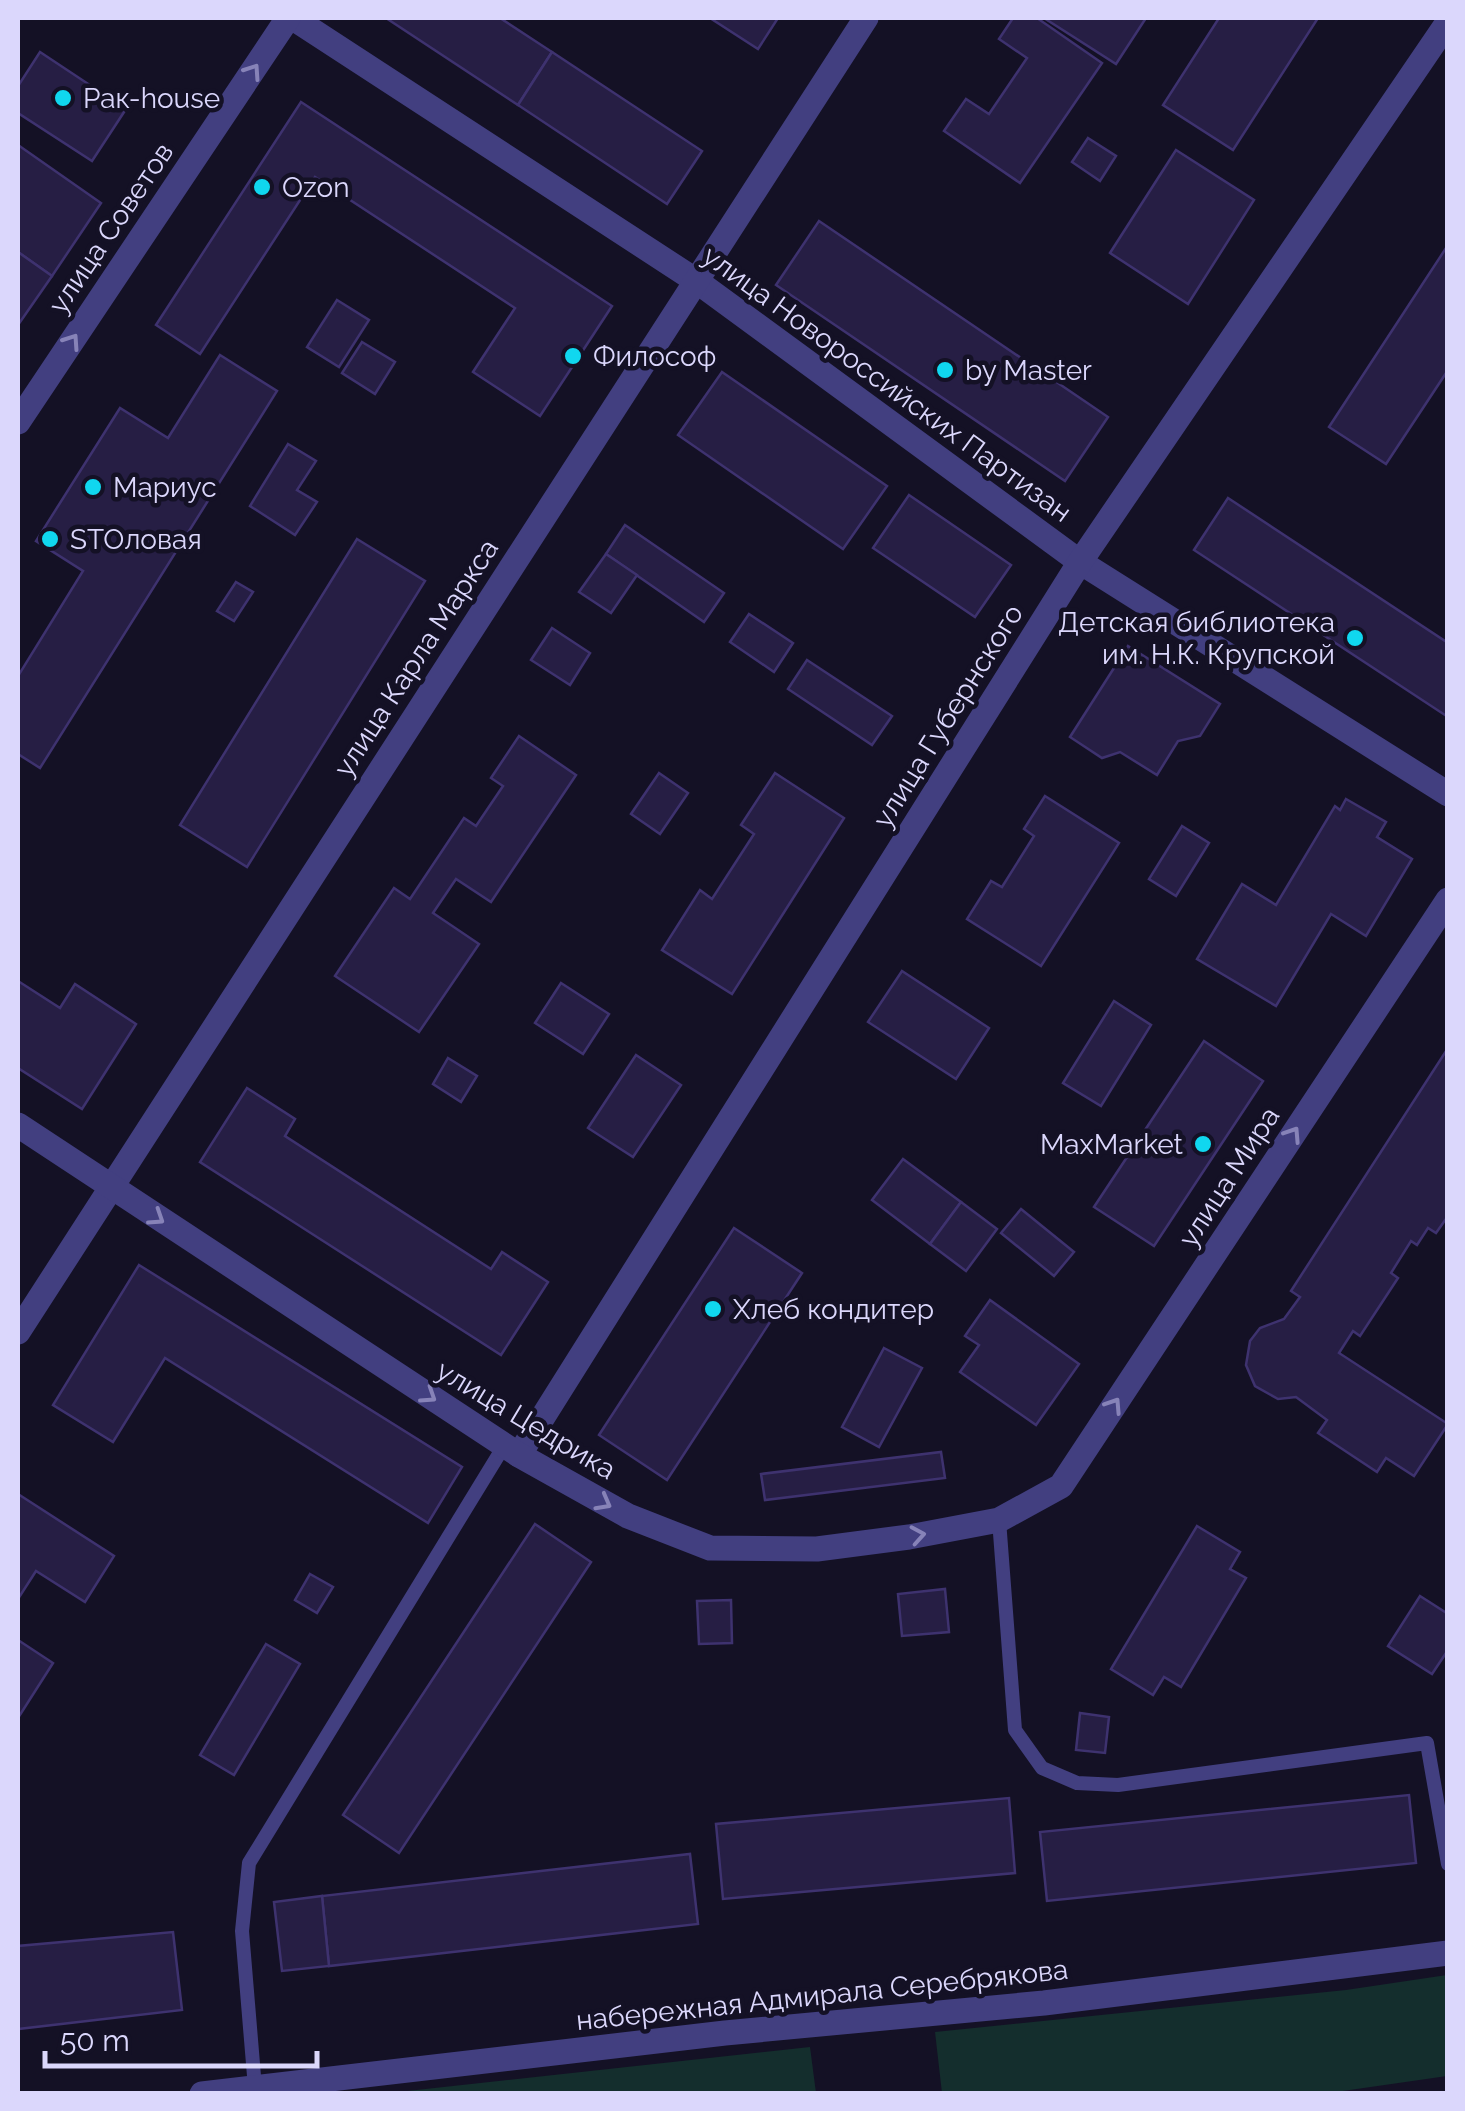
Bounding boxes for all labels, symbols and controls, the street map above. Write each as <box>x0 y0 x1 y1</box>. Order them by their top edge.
one-way arrow <box>240 63 259 81</box>
place label: Рак-house <box>83 82 220 115</box>
marker: Рак-house <box>52 87 74 109</box>
street label: улица Советов <box>42 136 180 320</box>
place label: Ozon <box>282 171 349 204</box>
marker: Ozon <box>251 176 273 198</box>
street label: улица Новороссийских Партизан <box>696 239 1078 529</box>
one-way arrow <box>59 333 78 351</box>
place label: Философ <box>593 340 716 373</box>
marker: Философ <box>562 345 584 367</box>
place label: by Master <box>965 354 1092 387</box>
marker: by Master <box>934 359 956 381</box>
place label: Мариус <box>113 471 217 504</box>
marker: Мариус <box>82 476 104 498</box>
place label: STOловая <box>70 523 202 556</box>
marker: STOловая <box>39 528 61 550</box>
street label: улица Карла Маркса <box>327 533 505 783</box>
street label: улица Губернского <box>866 598 1030 834</box>
place label: Детская библиотека им. Н.К. Крупской <box>1058 606 1335 671</box>
marker: Детская библиотека им. Н.К. Крупской <box>1344 627 1366 649</box>
street label: улица Мира <box>1172 1101 1286 1253</box>
one-way arrow <box>1281 1126 1300 1144</box>
place label: MaxMarket <box>1040 1128 1184 1161</box>
marker: MaxMarket <box>1192 1133 1214 1155</box>
one-way arrow <box>147 1205 165 1224</box>
place label: Хлеб кондитер <box>733 1293 934 1326</box>
marker: Хлеб кондитер <box>702 1298 724 1320</box>
street label: улица Цедрика <box>430 1354 622 1486</box>
one-way arrow <box>418 1384 436 1403</box>
one-way arrow <box>1102 1397 1121 1415</box>
one-way arrow <box>593 1490 611 1510</box>
one-way arrow <box>910 1525 927 1546</box>
street label: набережная Адмирала Серебрякова <box>574 1953 1070 2037</box>
scale bar <box>45 2006 318 2068</box>
text: 50 m <box>60 2023 130 2058</box>

